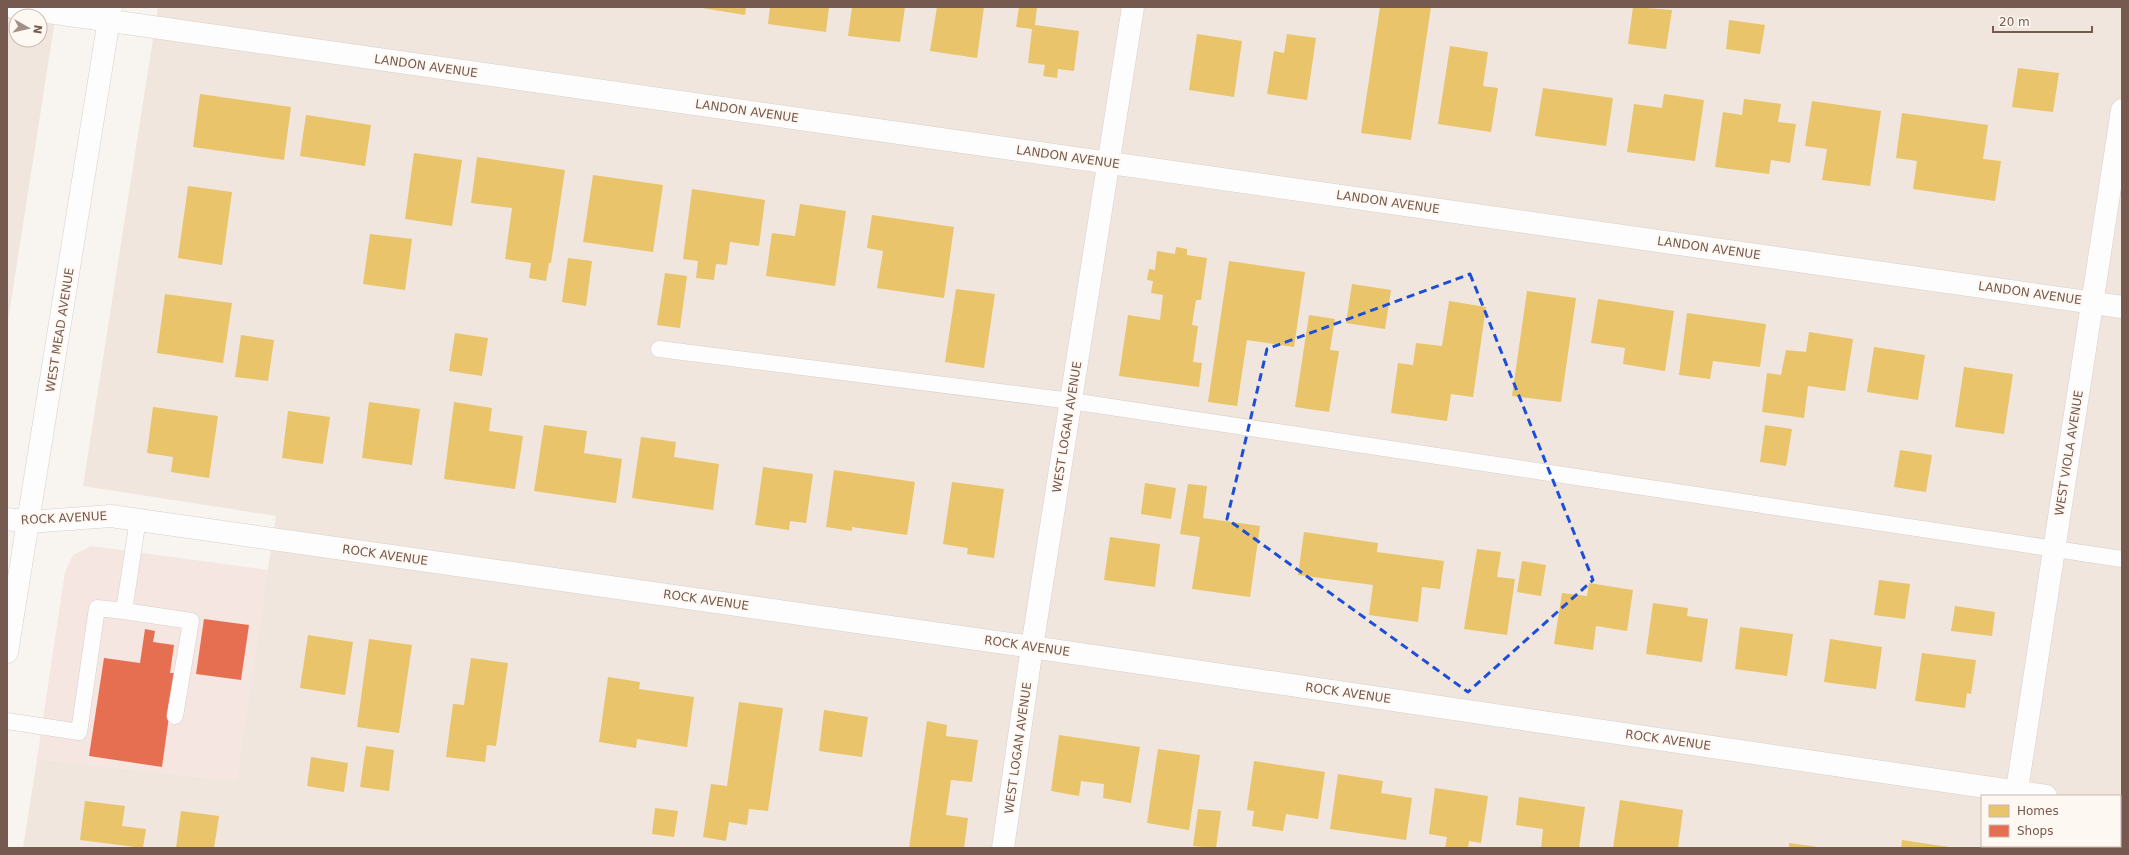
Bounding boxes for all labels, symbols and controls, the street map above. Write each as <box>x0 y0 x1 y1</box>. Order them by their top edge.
north arrow <box>8 8 48 48</box>
scale bar <box>1993 8 2092 34</box>
text: 20 m <box>1999 15 2030 29</box>
text: N <box>30 24 44 35</box>
street label: LANDON AVENUE <box>373 52 479 80</box>
street label: LANDON AVENUE <box>694 97 800 125</box>
street label: LANDON AVENUE <box>1015 143 1121 171</box>
street label: LANDON AVENUE <box>1335 188 1441 216</box>
street label: LANDON AVENUE <box>1656 234 1762 262</box>
street label: WEST MEAD AVENUE <box>43 267 77 393</box>
street label: LANDON AVENUE <box>1977 279 2083 307</box>
street label: WEST LOGAN AVENUE <box>1050 360 1084 494</box>
street label: WEST VIOLA AVENUE <box>2052 389 2086 517</box>
street label: ROCK AVENUE <box>20 509 108 527</box>
street label: ROCK AVENUE <box>341 542 429 568</box>
street label: ROCK AVENUE <box>662 587 750 613</box>
street label: ROCK AVENUE <box>983 633 1071 659</box>
street label: ROCK AVENUE <box>1304 680 1392 706</box>
street label: WEST LOGAN AVENUE <box>1002 681 1034 815</box>
street label: ROCK AVENUE <box>1624 727 1712 753</box>
legend <box>1981 795 2121 847</box>
text: Homes <box>2017 804 2059 818</box>
text: Shops <box>2017 824 2053 838</box>

